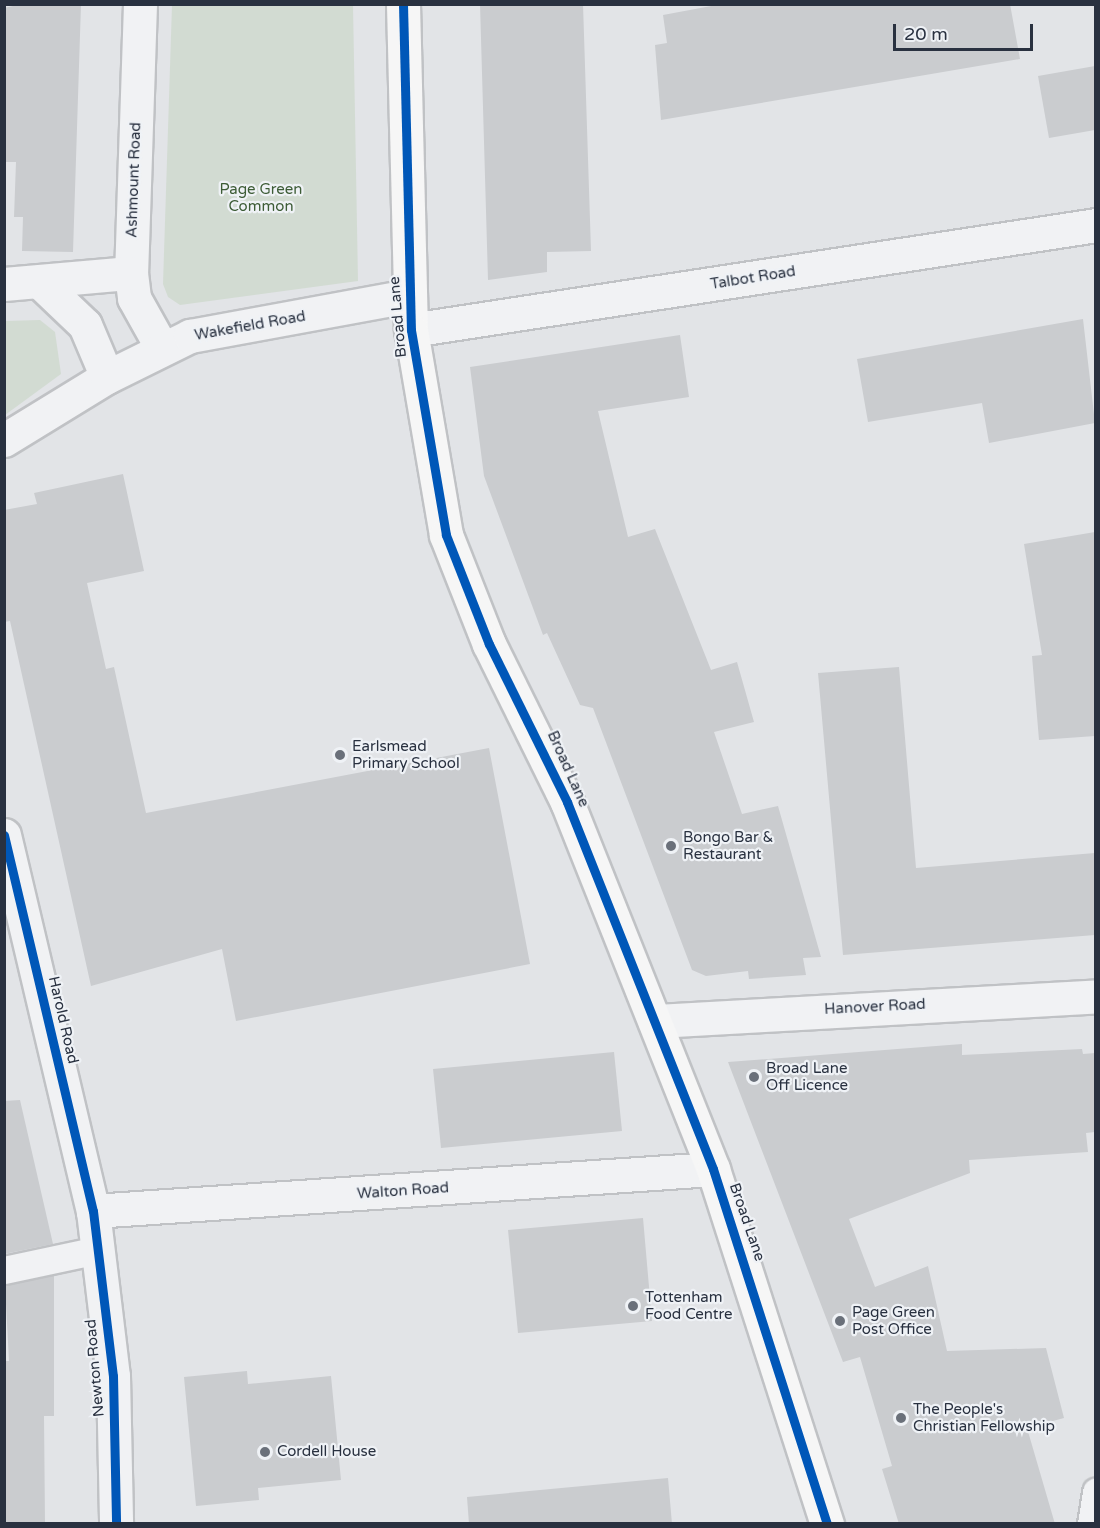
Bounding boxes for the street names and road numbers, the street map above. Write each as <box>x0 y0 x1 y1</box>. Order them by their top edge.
street label: Ashmount Road <box>123 122 145 238</box>
street label: Talbot Road <box>709 262 797 294</box>
street label: Broad Lane <box>385 276 411 358</box>
street label: Wakefield Road <box>193 307 307 345</box>
street label: Broad Lane <box>543 728 593 810</box>
street label: Harold Road <box>44 975 82 1065</box>
street label: Hanover Road <box>824 995 926 1019</box>
street label: Walton Road <box>356 1179 450 1203</box>
street label: Broad Lane <box>725 1181 769 1263</box>
street label: Newton Road <box>82 1318 108 1418</box>

